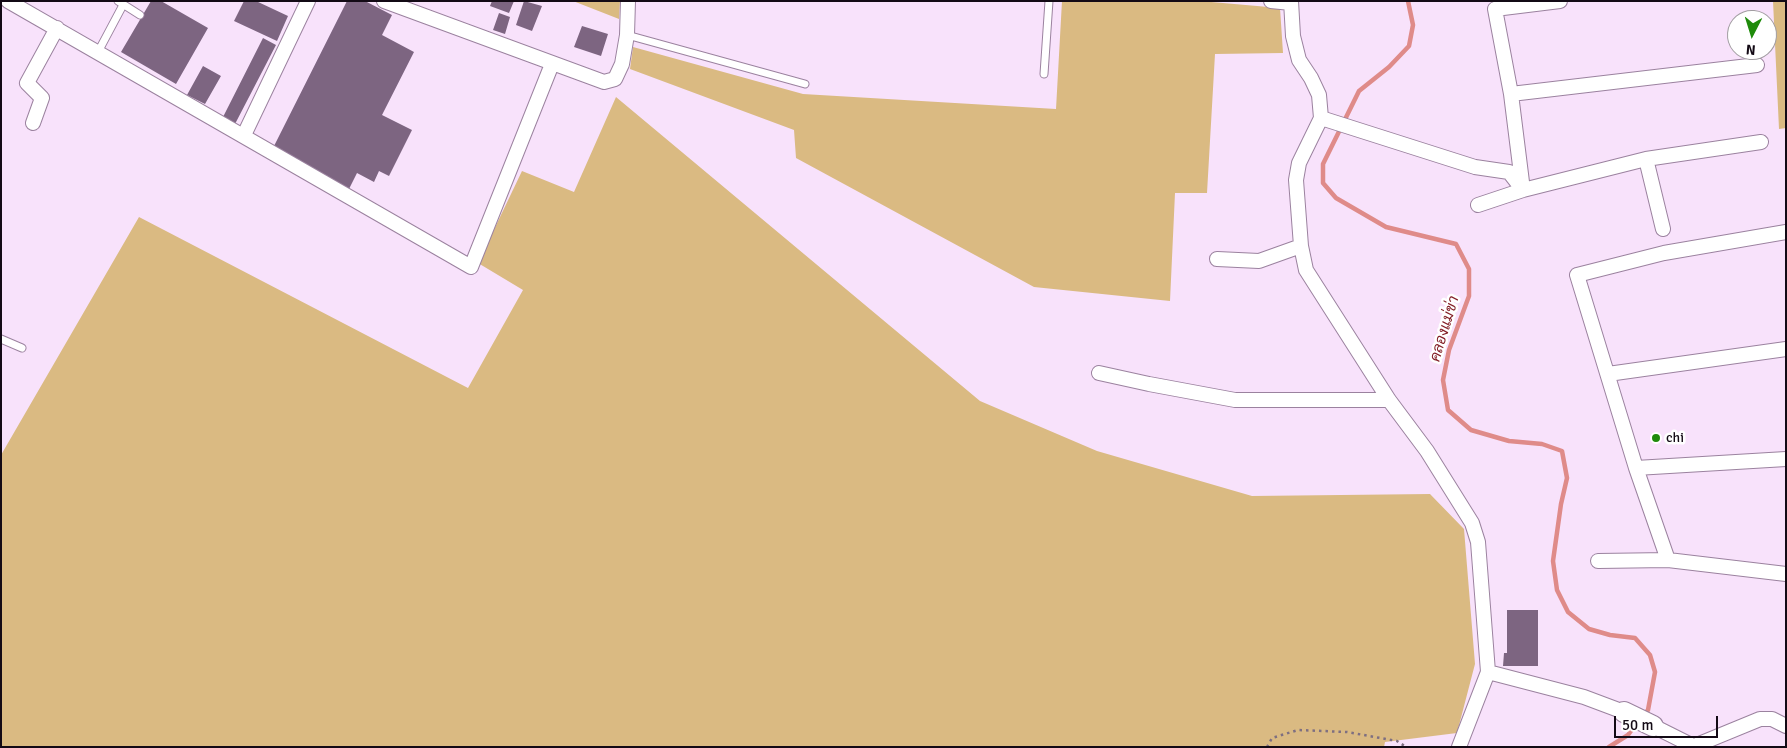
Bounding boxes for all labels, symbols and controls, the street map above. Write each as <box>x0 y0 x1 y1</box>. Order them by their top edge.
north arrow <box>1727 10 1777 60</box>
text: N <box>1745 41 1756 58</box>
water label: คลองแม่ข่า <box>1427 294 1463 364</box>
place label: chi <box>1666 430 1684 446</box>
marker: chi <box>1650 432 1662 444</box>
scale bar <box>1617 706 1721 738</box>
text: 50 m <box>1622 716 1653 734</box>

